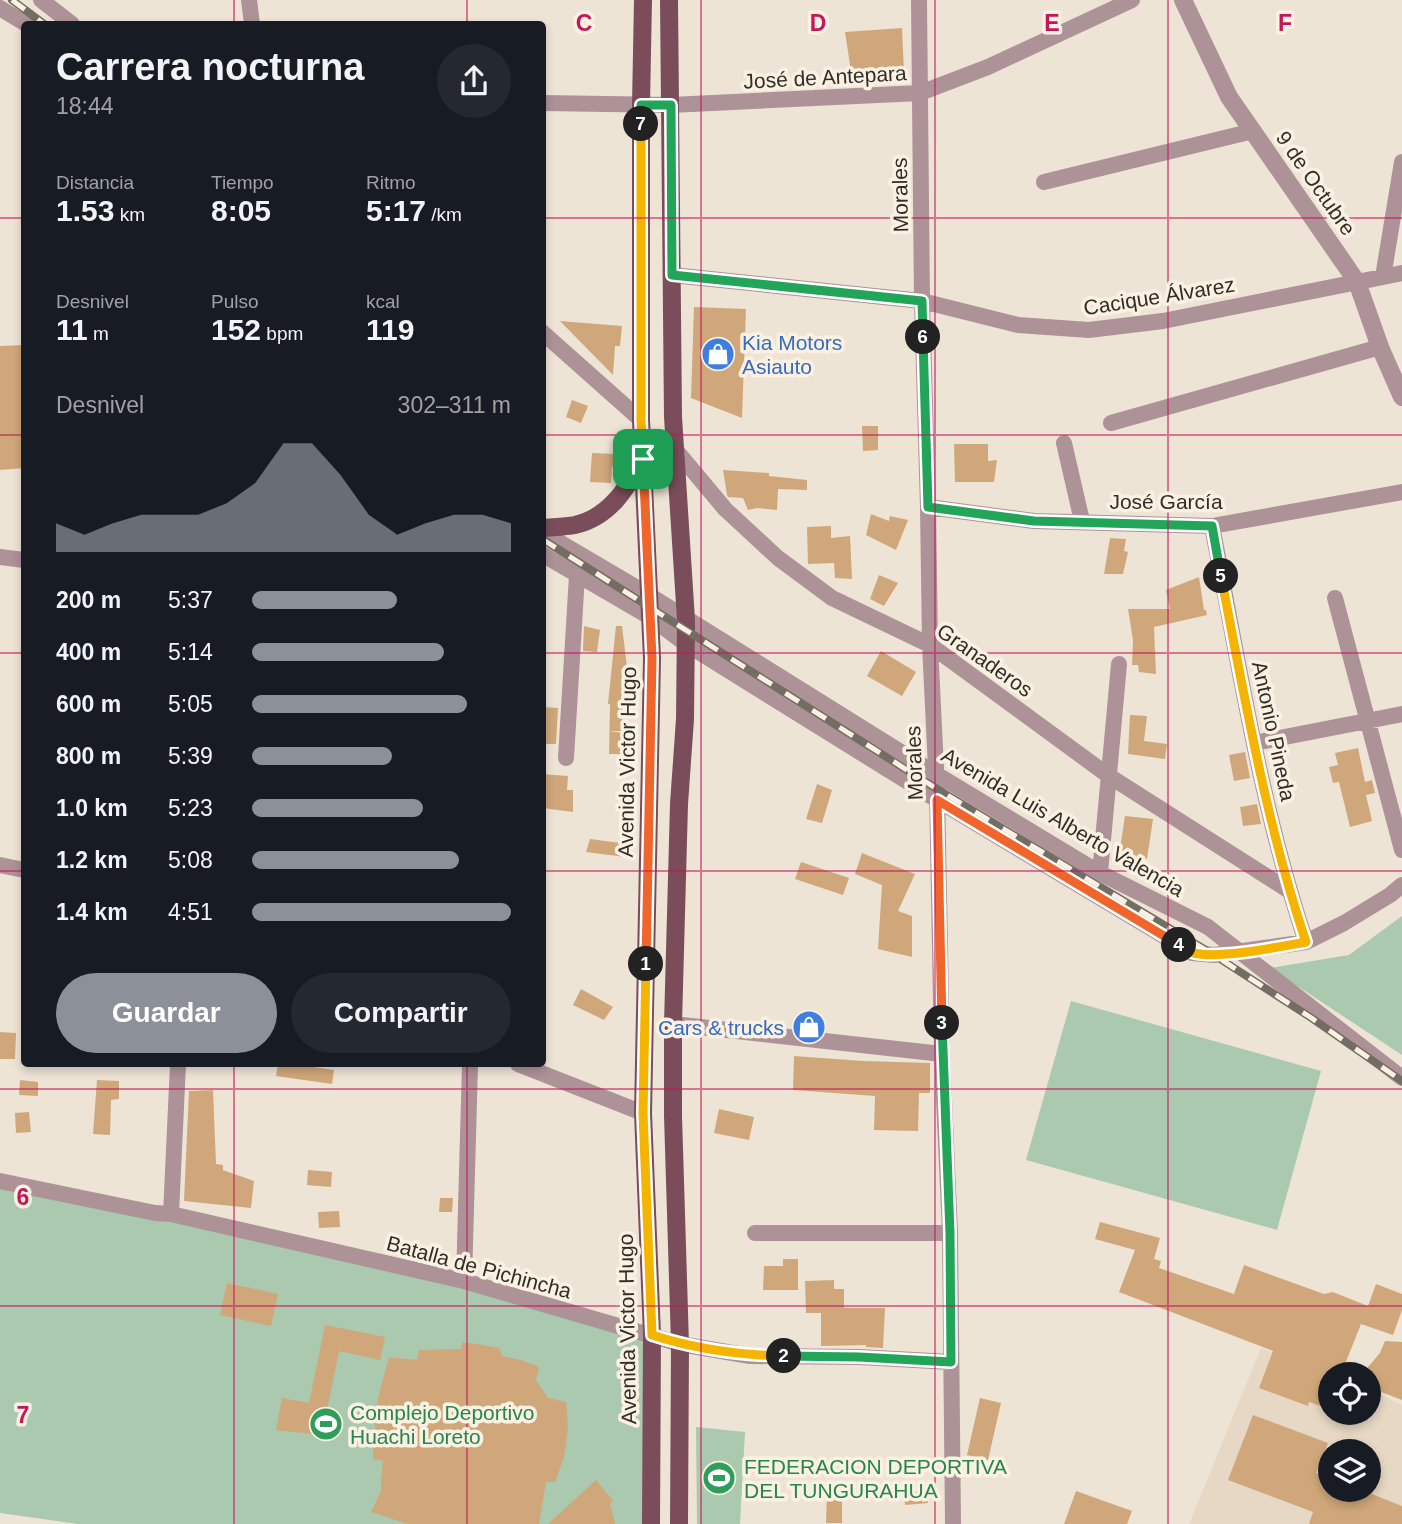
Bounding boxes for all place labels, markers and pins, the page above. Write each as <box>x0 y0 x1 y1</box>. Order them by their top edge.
pin: 7 <box>624 106 658 142</box>
pin: 6 <box>906 320 940 354</box>
place label: Kia Motors Asiauto <box>742 331 842 378</box>
shop icon: Kia Motors Asiauto <box>699 335 737 373</box>
pin <box>613 429 673 489</box>
pin: 5 <box>1204 558 1238 594</box>
pin: 4 <box>1162 928 1196 962</box>
pin: 1 <box>628 946 664 982</box>
pin: 3 <box>925 1006 960 1040</box>
shop icon: Cars & trucks <box>790 1008 828 1046</box>
place label: Cars & trucks <box>658 1016 784 1039</box>
pin: 2 <box>766 1338 802 1374</box>
place label: Complejo Deportivo Huachi Loreto <box>350 1401 534 1448</box>
sports icon: Complejo Deportivo Huachi Loreto <box>307 1405 345 1443</box>
place label: FEDERACION DEPORTIVA DEL TUNGURAHUA <box>744 1455 1007 1502</box>
sports icon: FEDERACION DEPORTIVA DEL TUNGURAHUA <box>700 1459 738 1497</box>

